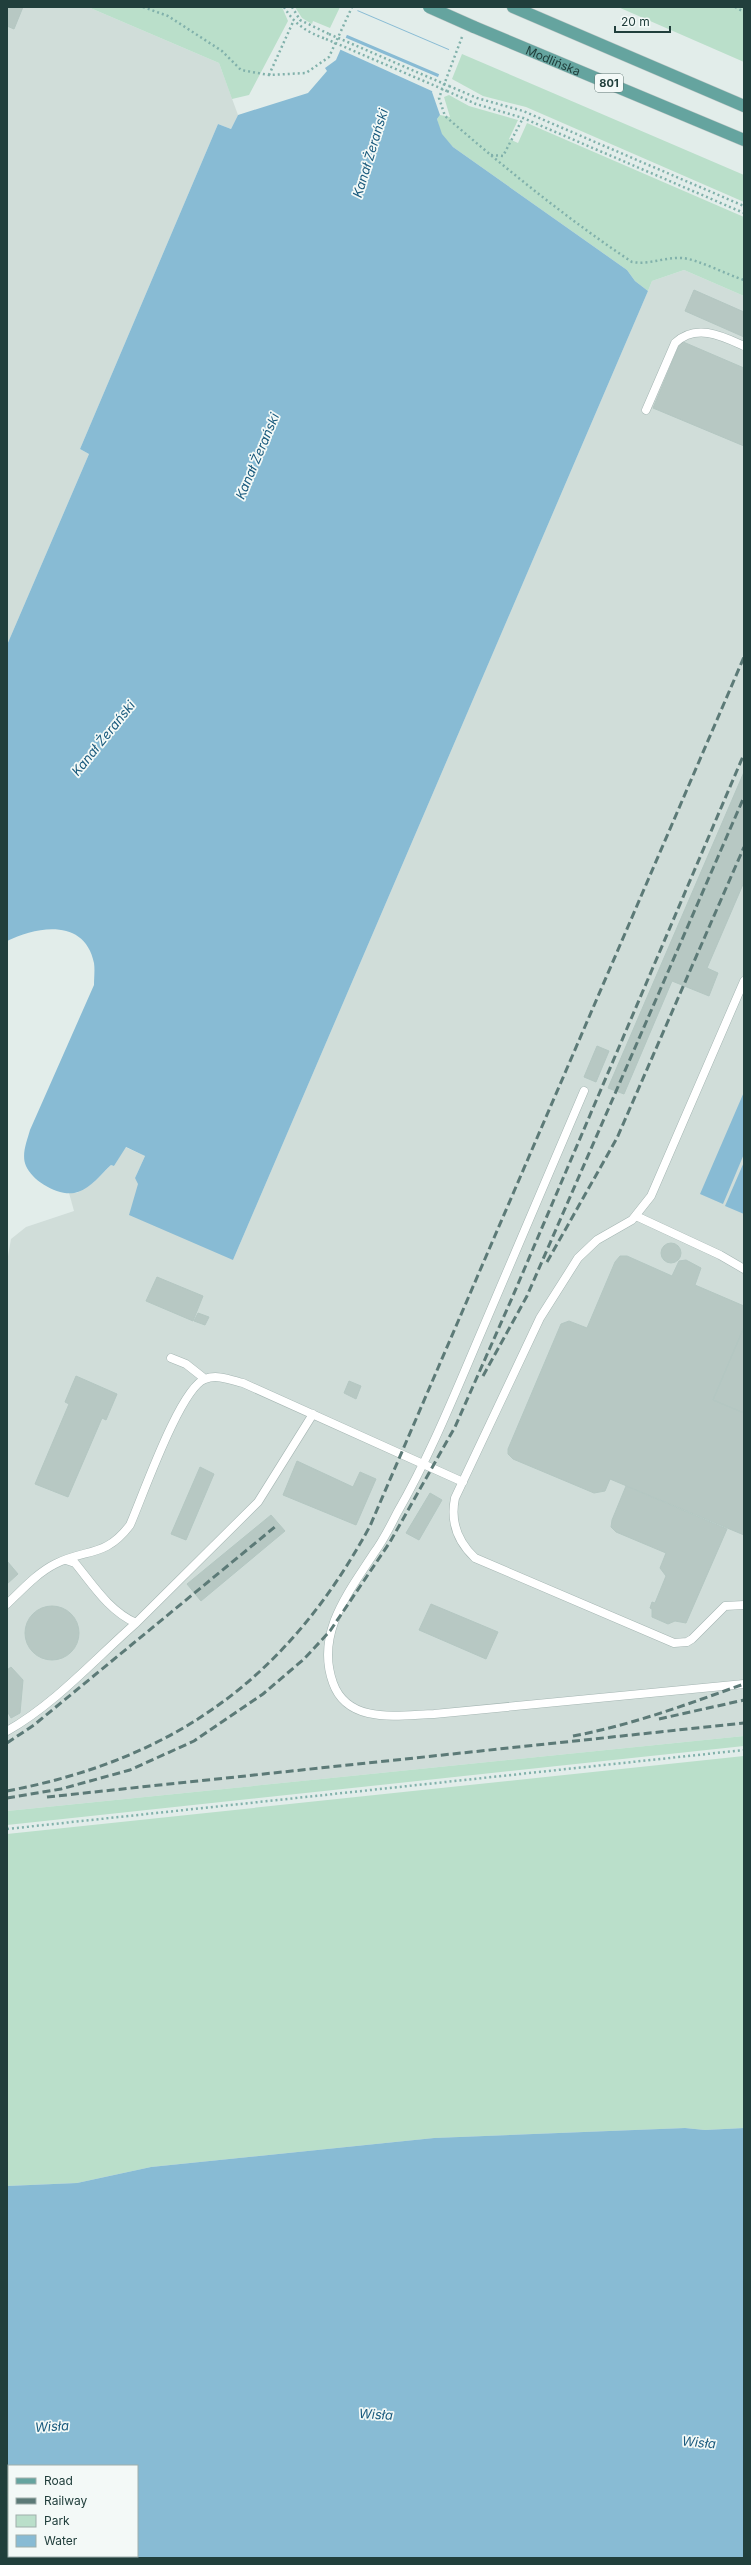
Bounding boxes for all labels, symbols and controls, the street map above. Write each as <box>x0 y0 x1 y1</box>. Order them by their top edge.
scale bar <box>615 8 670 34</box>
text: 20 m <box>621 14 650 29</box>
street label: Modlińska <box>524 42 583 78</box>
road number: 801 <box>595 74 623 92</box>
water label: Kanał Żerański <box>349 106 391 199</box>
water label: Kanał Żerański <box>232 410 283 501</box>
water label: Kanał Żerański <box>68 697 139 779</box>
water label: Wisła <box>359 2405 393 2423</box>
water label: Wisła <box>35 2417 69 2435</box>
water label: Wisła <box>681 2433 717 2451</box>
legend <box>8 2465 138 2557</box>
text: Road <box>44 2473 73 2488</box>
text: Railway <box>44 2493 88 2508</box>
text: Park <box>44 2513 70 2528</box>
text: Water <box>44 2533 78 2548</box>

